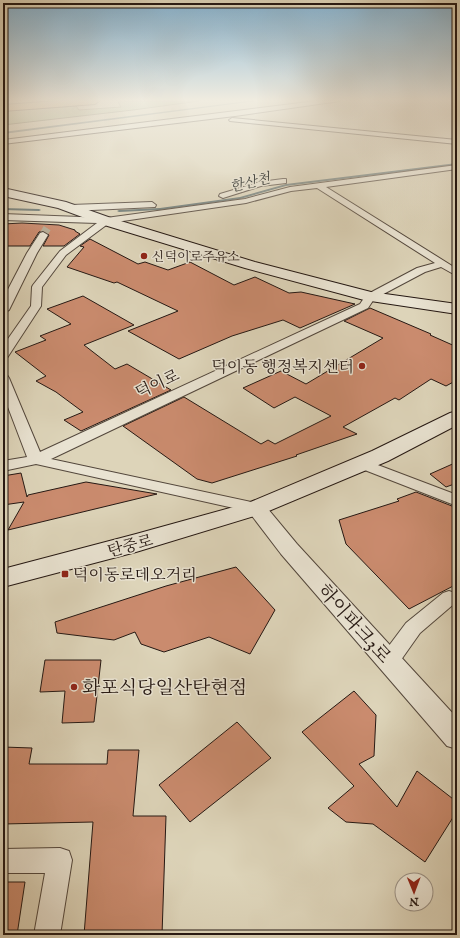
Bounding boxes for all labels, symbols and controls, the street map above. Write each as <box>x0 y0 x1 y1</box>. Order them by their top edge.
water label: 한산천 <box>228 169 273 196</box>
place label: 신덕이로주유소 <box>152 249 240 266</box>
marker: 신덕이로주유소 <box>139 251 149 261</box>
place label: 덕이동 행정복지센터 <box>211 358 354 378</box>
marker: 덕이동 행정복지센터 <box>357 361 367 371</box>
street label: 덕이로 <box>133 366 184 404</box>
street label: 탄중로 <box>106 531 156 563</box>
place label: 덕이동로데오거리 <box>73 566 197 586</box>
marker: 덕이동로데오거리 <box>60 569 70 579</box>
street label: 하이파크3로 <box>312 580 396 669</box>
place label: 화포식당일산탄현점 <box>82 677 247 701</box>
marker: 화포식당일산탄현점 <box>69 682 79 692</box>
north arrow <box>394 872 434 912</box>
text: N <box>409 894 420 908</box>

